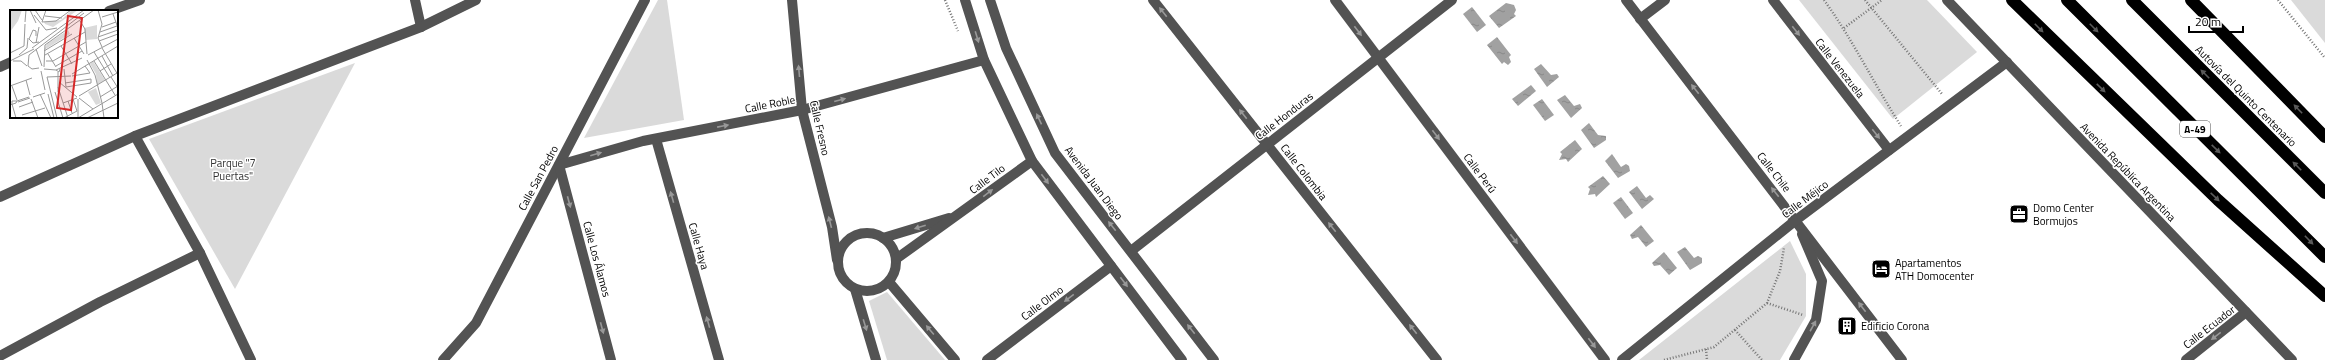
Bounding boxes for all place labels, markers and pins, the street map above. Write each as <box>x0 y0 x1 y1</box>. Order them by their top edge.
place label: Domo Center Bormujos <box>2033 200 2094 229</box>
office icon: Domo Center Bormujos <box>2008 203 2030 225</box>
place label: Apartamentos ATH Domocenter <box>1895 255 1974 284</box>
hotel icon: Apartamentos ATH Domocenter <box>1870 258 1892 280</box>
building icon: Edificio Corona <box>1836 315 1858 337</box>
place label: Edificio Corona <box>1861 318 1930 334</box>

